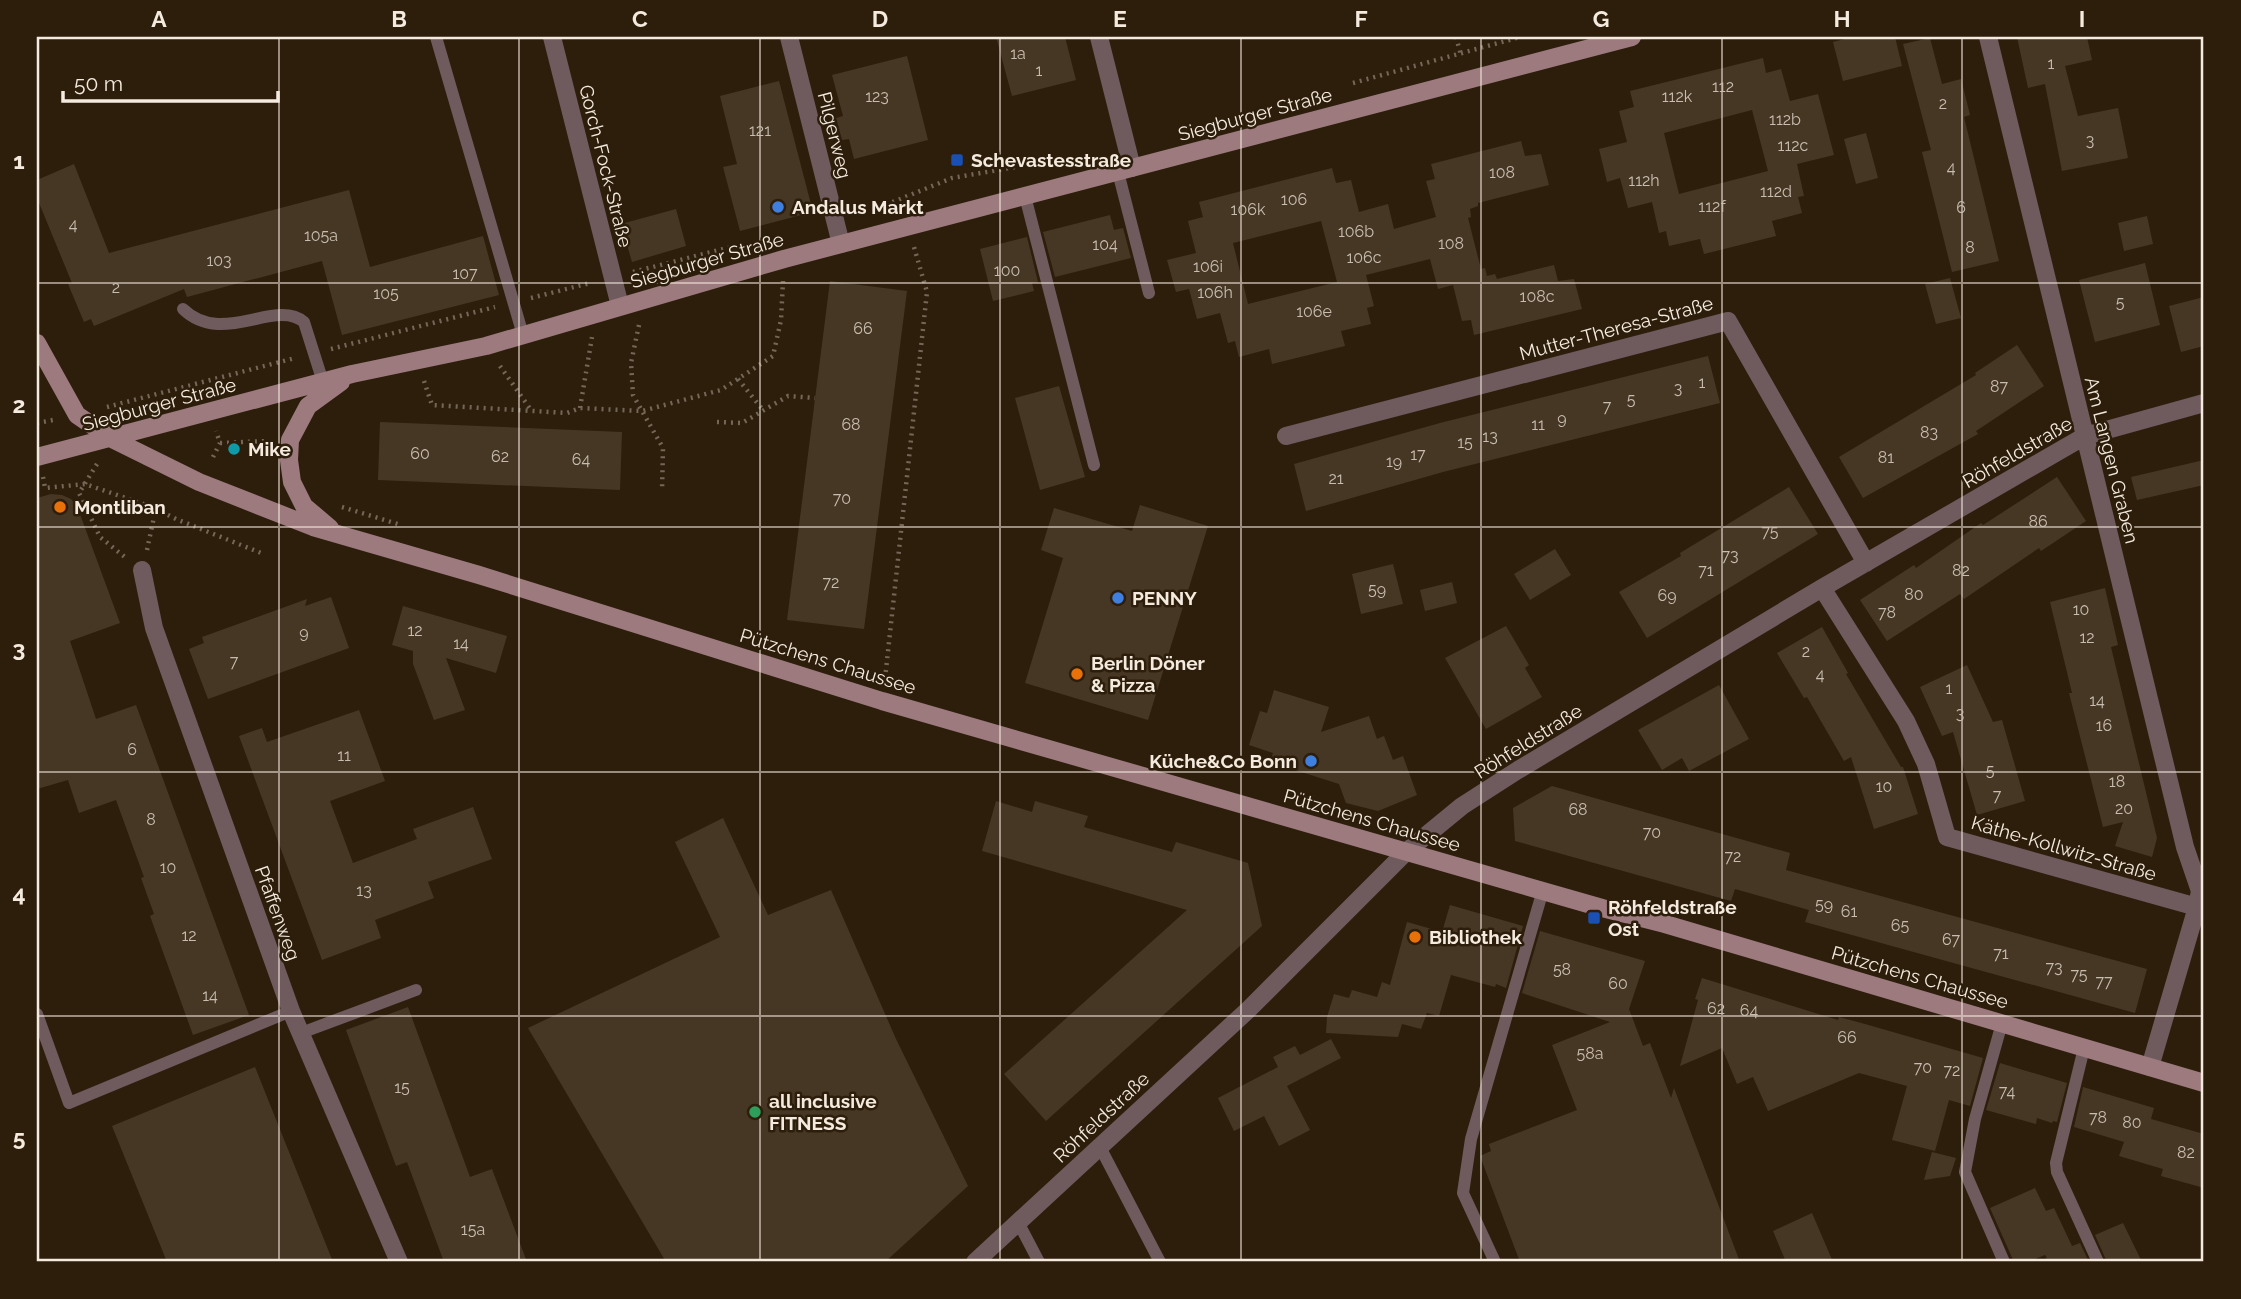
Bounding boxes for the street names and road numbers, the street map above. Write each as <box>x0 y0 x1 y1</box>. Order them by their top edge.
street label: Gorch-Fock-Straße <box>575 82 637 250</box>
street label: Siegburger Straße <box>1176 83 1334 145</box>
street label: Pilgerweg <box>814 89 856 181</box>
street label: Siegburger Straße <box>628 228 786 292</box>
street label: Mutter-Theresa-Straße <box>1517 292 1715 364</box>
street label: Siegburger Straße <box>80 373 238 435</box>
street label: Am Langen Graben <box>2081 374 2143 546</box>
street label: Röhfeldstraße <box>1958 412 2076 492</box>
street label: Pützchens Chaussee <box>737 624 919 698</box>
street label: Röhfeldstraße <box>1470 699 1586 783</box>
street label: Pützchens Chaussee <box>1281 784 1463 856</box>
street label: Käthe-Kollwitz-Straße <box>1969 811 2159 885</box>
street label: Pfaffenweg <box>251 863 305 963</box>
street label: Pützchens Chaussee <box>1829 941 2011 1013</box>
street label: Röhfeldstraße <box>1049 1067 1153 1167</box>

